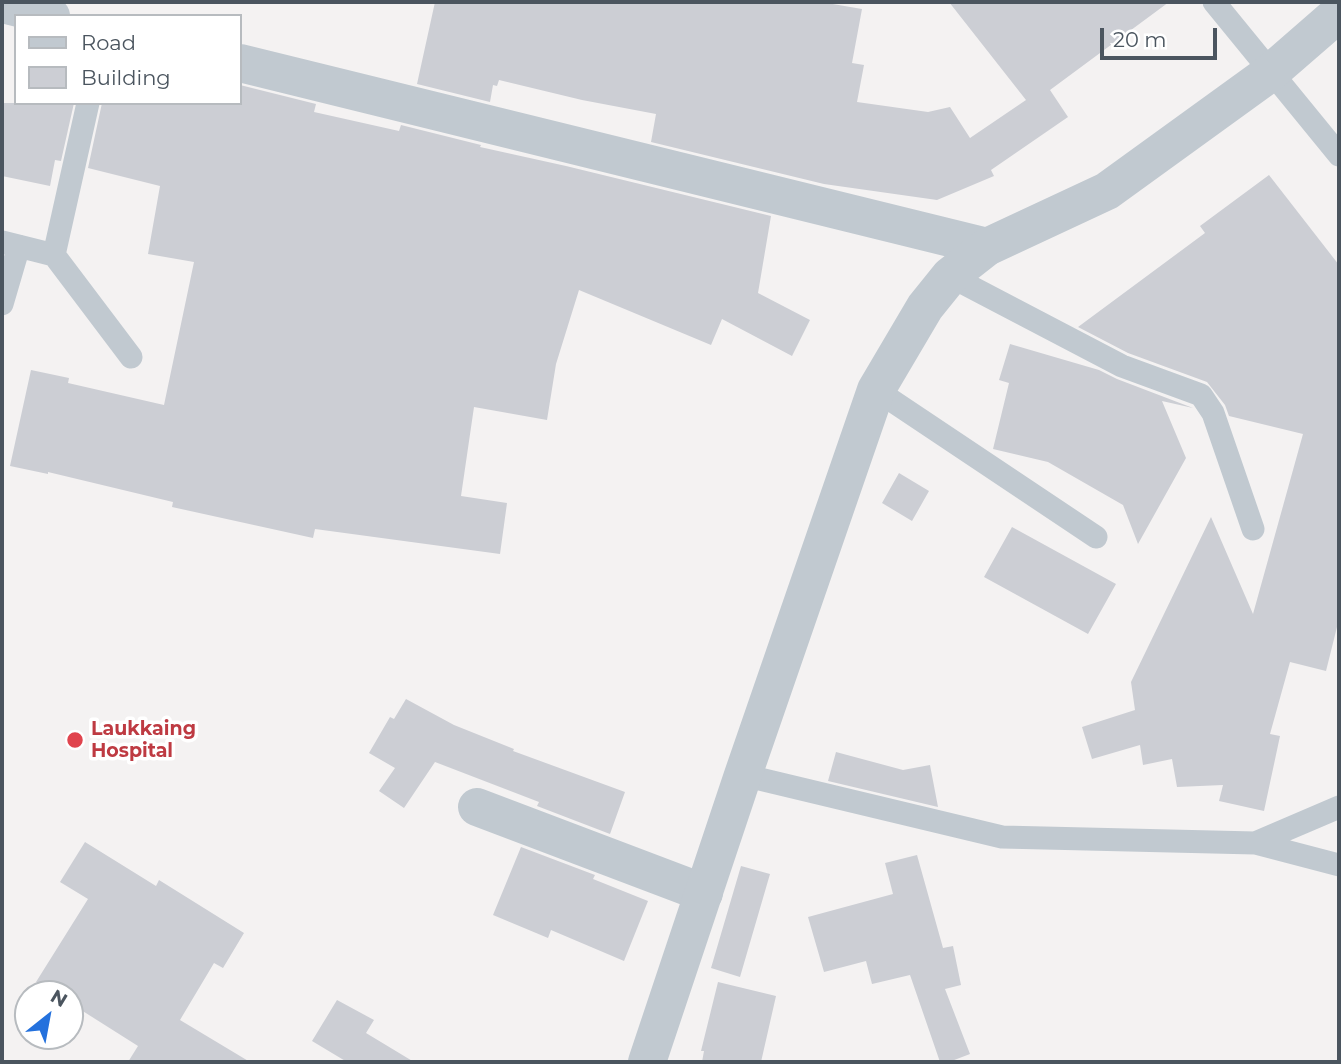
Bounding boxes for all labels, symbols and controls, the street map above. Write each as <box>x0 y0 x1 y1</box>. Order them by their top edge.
legend <box>14 14 242 105</box>
scale bar <box>1103 14 1220 58</box>
text: 20 m <box>1113 27 1167 52</box>
text: Road <box>81 30 136 55</box>
text: Building <box>81 65 171 90</box>
place label: Laukkaing Hospital <box>91 718 196 762</box>
marker: Laukkaing Hospital <box>65 730 85 750</box>
north arrow <box>14 980 84 1050</box>
text: N <box>47 984 72 1012</box>

